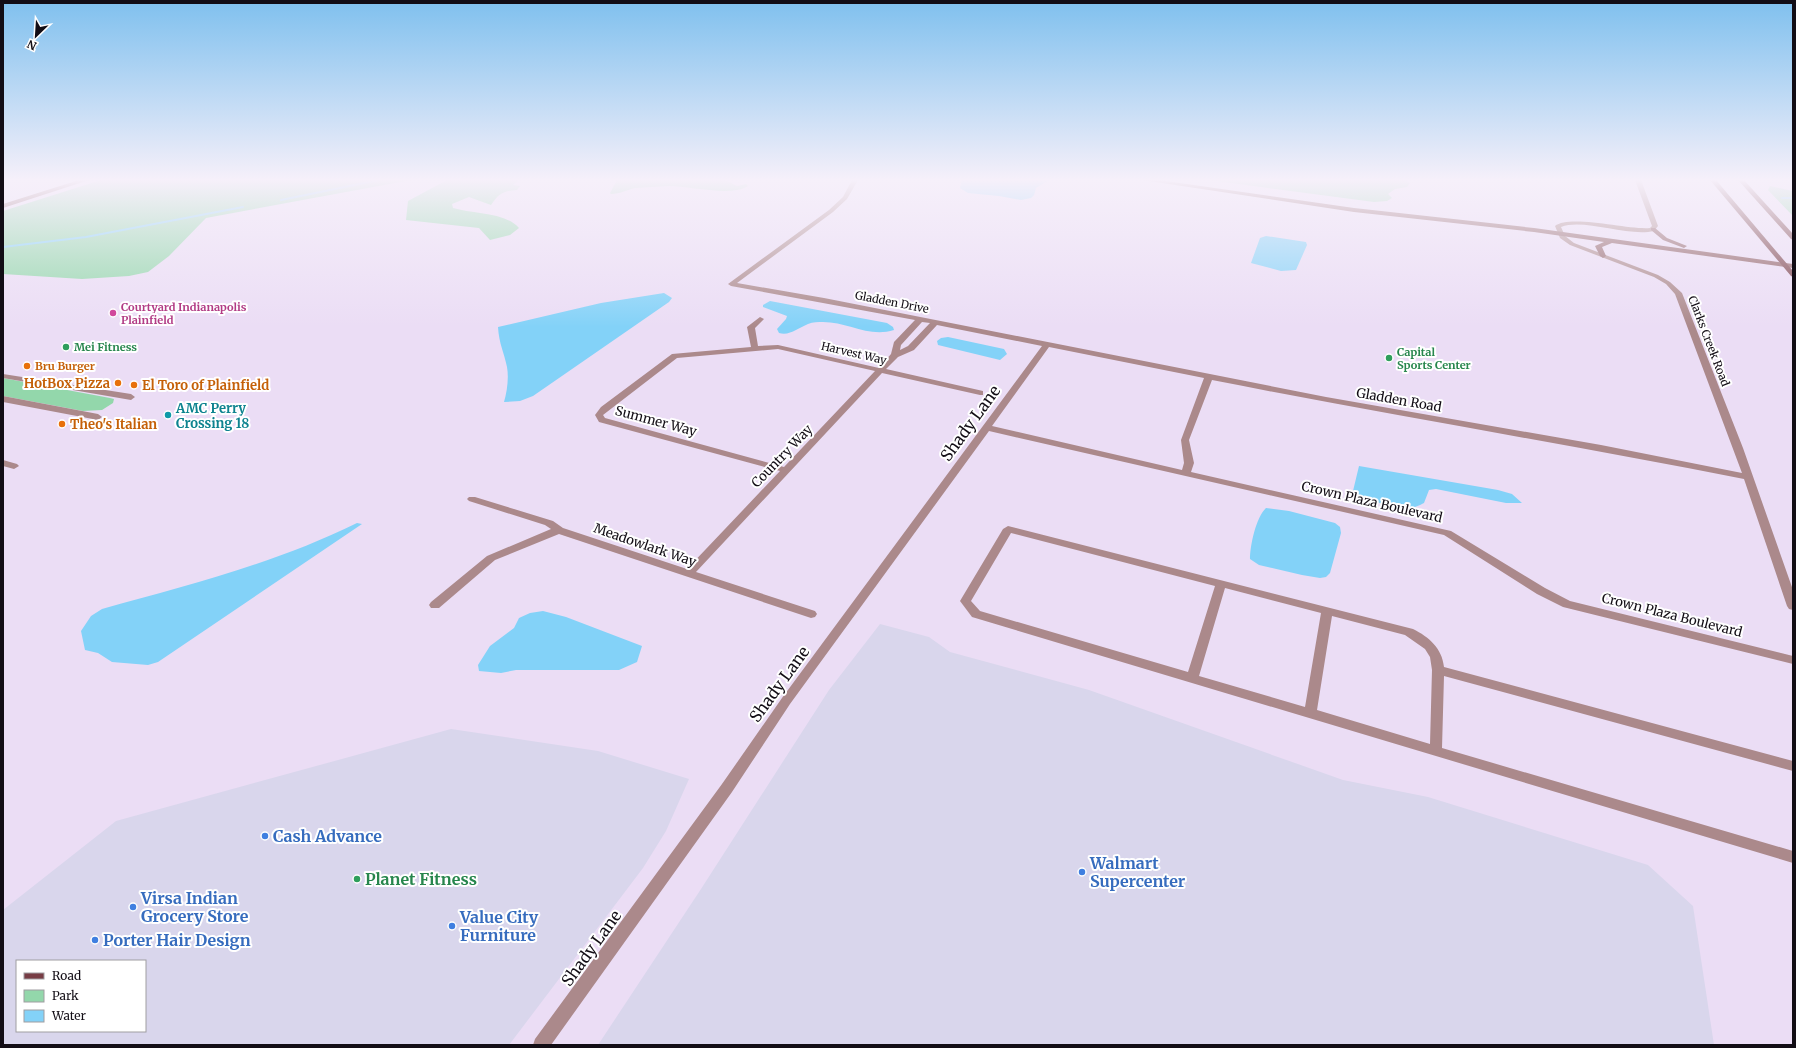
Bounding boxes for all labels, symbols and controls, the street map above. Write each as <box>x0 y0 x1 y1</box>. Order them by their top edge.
north arrow <box>16 16 56 56</box>
text: N <box>25 37 39 53</box>
street label: Gladden Drive <box>854 288 930 316</box>
street label: Clarks Creek Road <box>1685 294 1733 389</box>
place label: Courtyard Indianapolis Plainfield <box>121 300 247 327</box>
marker: Courtyard Indianapolis Plainfield <box>108 308 118 318</box>
street label: Harvest Way <box>820 339 889 367</box>
place label: Mei Fitness <box>74 340 137 354</box>
marker: Mei Fitness <box>61 342 71 352</box>
place label: Capital Sports Center <box>1397 345 1471 372</box>
marker: Capital Sports Center <box>1384 353 1394 363</box>
place label: Bru Burger <box>35 359 95 373</box>
marker: Bru Burger <box>22 361 32 371</box>
place label: HotBox Pizza <box>24 375 110 392</box>
place label: El Toro of Plainfield <box>142 377 269 394</box>
marker: HotBox Pizza <box>113 378 123 388</box>
marker: El Toro of Plainfield <box>129 380 139 390</box>
street label: Shady Lane <box>936 381 1004 465</box>
street label: Gladden Road <box>1355 384 1443 416</box>
place label: AMC Perry Crossing 18 <box>175 400 249 432</box>
street label: Summer Way <box>613 402 699 440</box>
marker: AMC Perry Crossing 18 <box>163 410 173 420</box>
place label: Theo's Italian <box>70 416 157 433</box>
marker: Theo's Italian <box>57 419 67 429</box>
street label: Country Way <box>748 421 817 491</box>
street label: Crown Plaza Boulevard <box>1300 478 1444 527</box>
street label: Meadowlark Way <box>591 519 699 571</box>
street label: Crown Plaza Boulevard <box>1600 589 1744 641</box>
street label: Shady Lane <box>745 642 813 726</box>
place label: Cash Advance <box>273 826 382 846</box>
marker: Cash Advance <box>260 831 270 841</box>
place label: Walmart Supercenter <box>1089 853 1186 891</box>
marker: Walmart Supercenter <box>1077 867 1087 877</box>
place label: Planet Fitness <box>365 869 477 889</box>
marker: Planet Fitness <box>352 874 362 884</box>
place label: Virsa Indian Grocery Store <box>140 888 249 926</box>
marker: Virsa Indian Grocery Store <box>128 902 138 912</box>
street label: Shady Lane <box>557 906 625 990</box>
place label: Value City Furniture <box>459 907 539 945</box>
marker: Value City Furniture <box>447 921 457 931</box>
place label: Porter Hair Design <box>103 930 251 950</box>
marker: Porter Hair Design <box>90 935 100 945</box>
legend <box>16 960 146 1032</box>
text: Road <box>52 968 81 983</box>
text: Park <box>52 988 79 1003</box>
text: Water <box>51 1008 87 1023</box>

